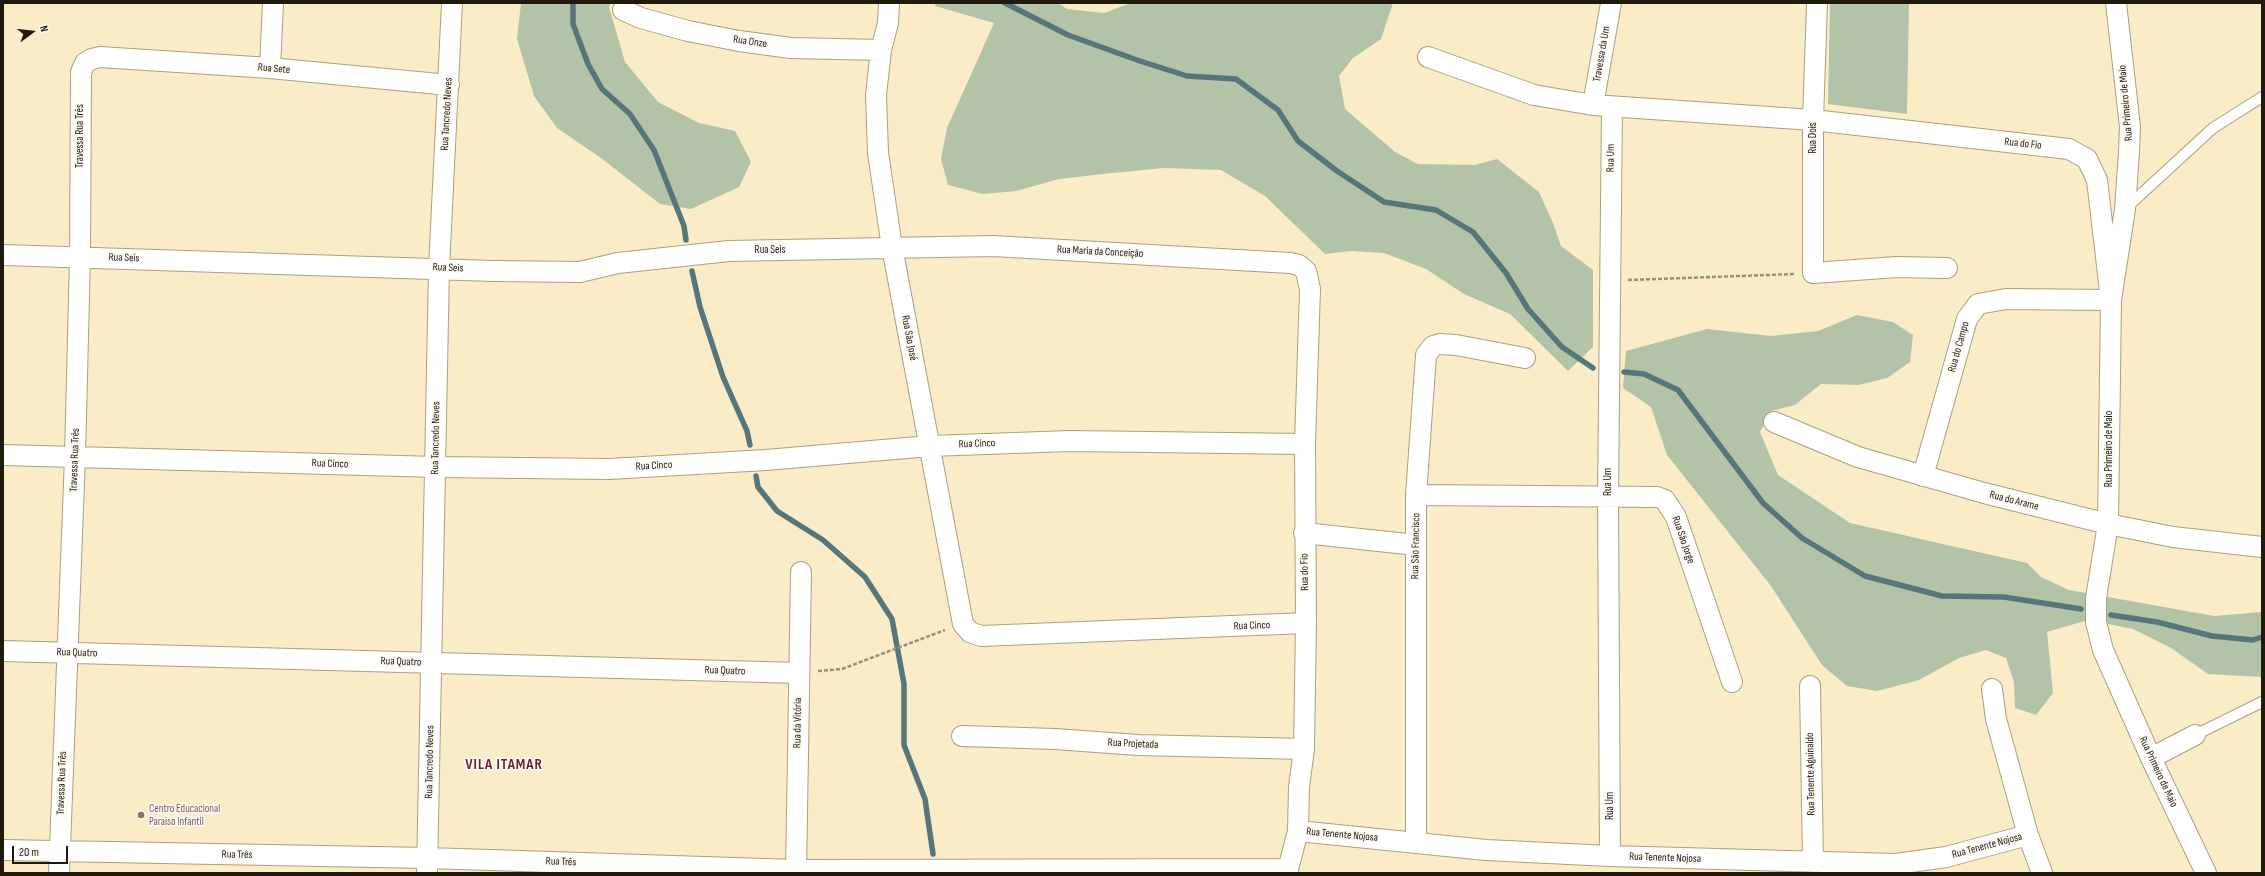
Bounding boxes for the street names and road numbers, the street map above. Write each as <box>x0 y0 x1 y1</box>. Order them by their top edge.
street label: Travessa da Um <box>1591 25 1613 83</box>
street label: Rua Onze <box>732 33 768 51</box>
street label: Rua Sete <box>257 61 291 77</box>
street label: Rua Primeiro de Maio <box>2116 64 2136 142</box>
street label: Rua Tancredo Neves <box>438 77 456 151</box>
street label: Travessa Rua Três <box>73 104 87 168</box>
street label: Rua Dois <box>1806 122 1820 154</box>
street label: Rua do Fio <box>2004 135 2042 153</box>
street label: Rua Um <box>1604 144 1618 172</box>
street label: Rua Seis <box>755 243 785 257</box>
street label: Rua Maria da Conceição <box>1056 243 1144 261</box>
street label: Rua Seis <box>108 251 140 265</box>
street label: Rua Seis <box>432 261 464 275</box>
street label: Rua São José <box>898 314 920 362</box>
street label: Rua do Campo <box>1945 320 1973 374</box>
street label: Rua Tancredo Neves <box>429 401 443 475</box>
street label: Rua Primeiro de Maio <box>2102 411 2116 487</box>
street label: Travessa Rua Três <box>67 428 83 492</box>
street label: Rua Cinco <box>958 437 996 451</box>
street label: Rua Cinco <box>311 457 349 471</box>
street label: Rua Cinco <box>635 458 673 474</box>
street label: Rua Um <box>1601 468 1615 496</box>
street label: Rua do Arame <box>1988 489 2040 513</box>
street label: Rua São Francisco <box>1409 513 1423 579</box>
street label: Rua São Jorge <box>1669 515 1697 565</box>
street label: Rua do Fio <box>1298 553 1312 591</box>
street label: Rua Cinco <box>1233 619 1271 633</box>
street label: Rua Quatro <box>56 646 98 660</box>
street label: Rua Quatro <box>380 655 422 669</box>
street label: Rua Quatro <box>704 664 746 678</box>
street label: Rua da Vitória <box>791 698 805 748</box>
street label: Rua Tancredo Neves <box>423 725 437 799</box>
street label: Rua Tenente Aguinaldo <box>1804 732 1818 816</box>
street label: Rua Primeiro de Maio <box>2136 735 2180 809</box>
street label: Rua Projetada <box>1107 736 1159 752</box>
street label: Travessa Rua Três <box>54 751 70 815</box>
street label: Rua Um <box>1603 792 1617 820</box>
street label: Rua Tenente Nojosa <box>1306 825 1378 845</box>
street label: Rua Tenente Nojosa <box>1951 830 2023 862</box>
street label: Rua Três <box>222 848 252 862</box>
street label: Rua Tenente Nojosa <box>1629 850 1701 866</box>
street label: Rua Três <box>545 855 577 869</box>

